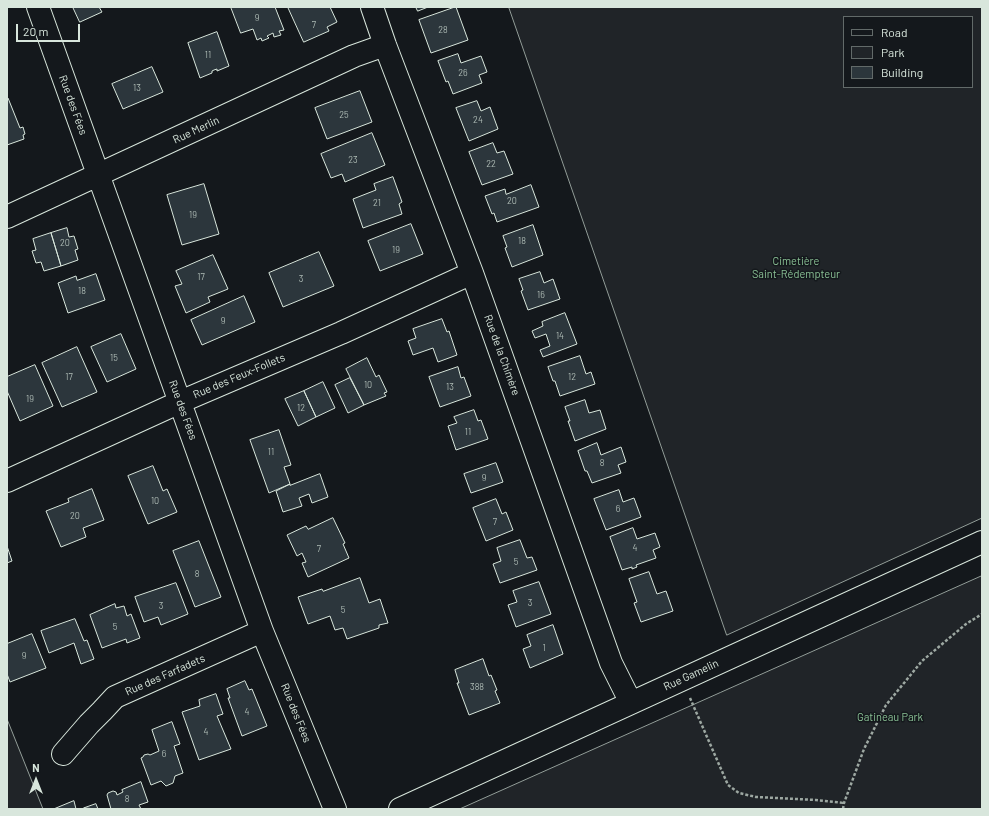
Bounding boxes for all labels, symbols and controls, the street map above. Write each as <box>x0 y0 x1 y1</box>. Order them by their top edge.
house number: 9 <box>255 13 259 23</box>
scale bar <box>18 16 82 42</box>
legend <box>843 16 973 88</box>
house number: 7 <box>312 20 316 30</box>
text: 20 m <box>23 24 49 38</box>
house number: 28 <box>438 25 448 35</box>
text: Road <box>881 25 908 39</box>
text: Park <box>881 45 905 59</box>
house number: 11 <box>205 50 211 60</box>
text: Building <box>881 65 923 79</box>
house number: 26 <box>458 68 468 78</box>
street label: Rue des Fées <box>56 73 90 137</box>
house number: 13 <box>133 83 141 93</box>
house number: 25 <box>339 110 349 120</box>
street label: Rue Merlin <box>171 114 221 146</box>
house number: 24 <box>473 115 483 125</box>
house number: 23 <box>348 155 358 165</box>
house number: 22 <box>486 159 496 169</box>
house number: 20 <box>507 196 517 206</box>
house number: 21 <box>373 198 381 208</box>
house number: 19 <box>189 210 197 220</box>
house number: 18 <box>518 236 526 246</box>
house number: 20 <box>60 238 70 248</box>
house number: 19 <box>392 245 400 255</box>
park label: Cimetière Saint-Rédempteur <box>752 254 840 280</box>
house number: 17 <box>197 272 205 282</box>
house number: 3 <box>299 274 303 284</box>
house number: 18 <box>78 286 86 296</box>
house number: 16 <box>537 290 545 300</box>
street label: Rue de la Chimère <box>481 313 523 397</box>
house number: 9 <box>221 316 225 326</box>
house number: 14 <box>556 331 564 341</box>
street label: Rue des Feux-Follets <box>191 351 287 401</box>
house number: 15 <box>110 353 118 363</box>
house number: 17 <box>65 372 73 382</box>
house number: 12 <box>568 372 576 382</box>
street label: Rue des Fées <box>166 378 200 442</box>
house number: 10 <box>364 380 372 390</box>
house number: 13 <box>446 382 454 392</box>
house number: 19 <box>26 394 34 404</box>
house number: 12 <box>297 403 305 413</box>
house number: 11 <box>465 427 471 437</box>
house number: 11 <box>268 447 274 457</box>
house number: 8 <box>600 458 604 468</box>
house number: 9 <box>482 473 486 483</box>
house number: 10 <box>151 496 159 506</box>
house number: 6 <box>616 504 620 514</box>
house number: 20 <box>70 511 80 521</box>
house number: 7 <box>493 517 497 527</box>
house number: 4 <box>633 543 637 553</box>
house number: 7 <box>317 544 321 554</box>
house number: 5 <box>514 557 518 567</box>
house number: 8 <box>195 569 199 579</box>
house number: 3 <box>528 598 532 608</box>
house number: 3 <box>159 601 163 611</box>
house number: 5 <box>341 605 345 615</box>
house number: 5 <box>113 622 117 632</box>
house number: 1 <box>542 643 546 653</box>
house number: 9 <box>22 651 26 661</box>
street label: Rue des Farfadets <box>123 651 207 699</box>
street label: Rue Gamelin <box>661 657 721 693</box>
street label: Rue des Fées <box>278 681 314 745</box>
house number: 388 <box>470 682 484 692</box>
house number: 4 <box>245 707 249 717</box>
park label: Gatineau Park <box>857 710 923 724</box>
house number: 4 <box>204 727 208 737</box>
house number: 6 <box>162 749 166 759</box>
north arrow <box>16 760 56 800</box>
text: N <box>32 761 40 774</box>
house number: 8 <box>125 794 129 804</box>

